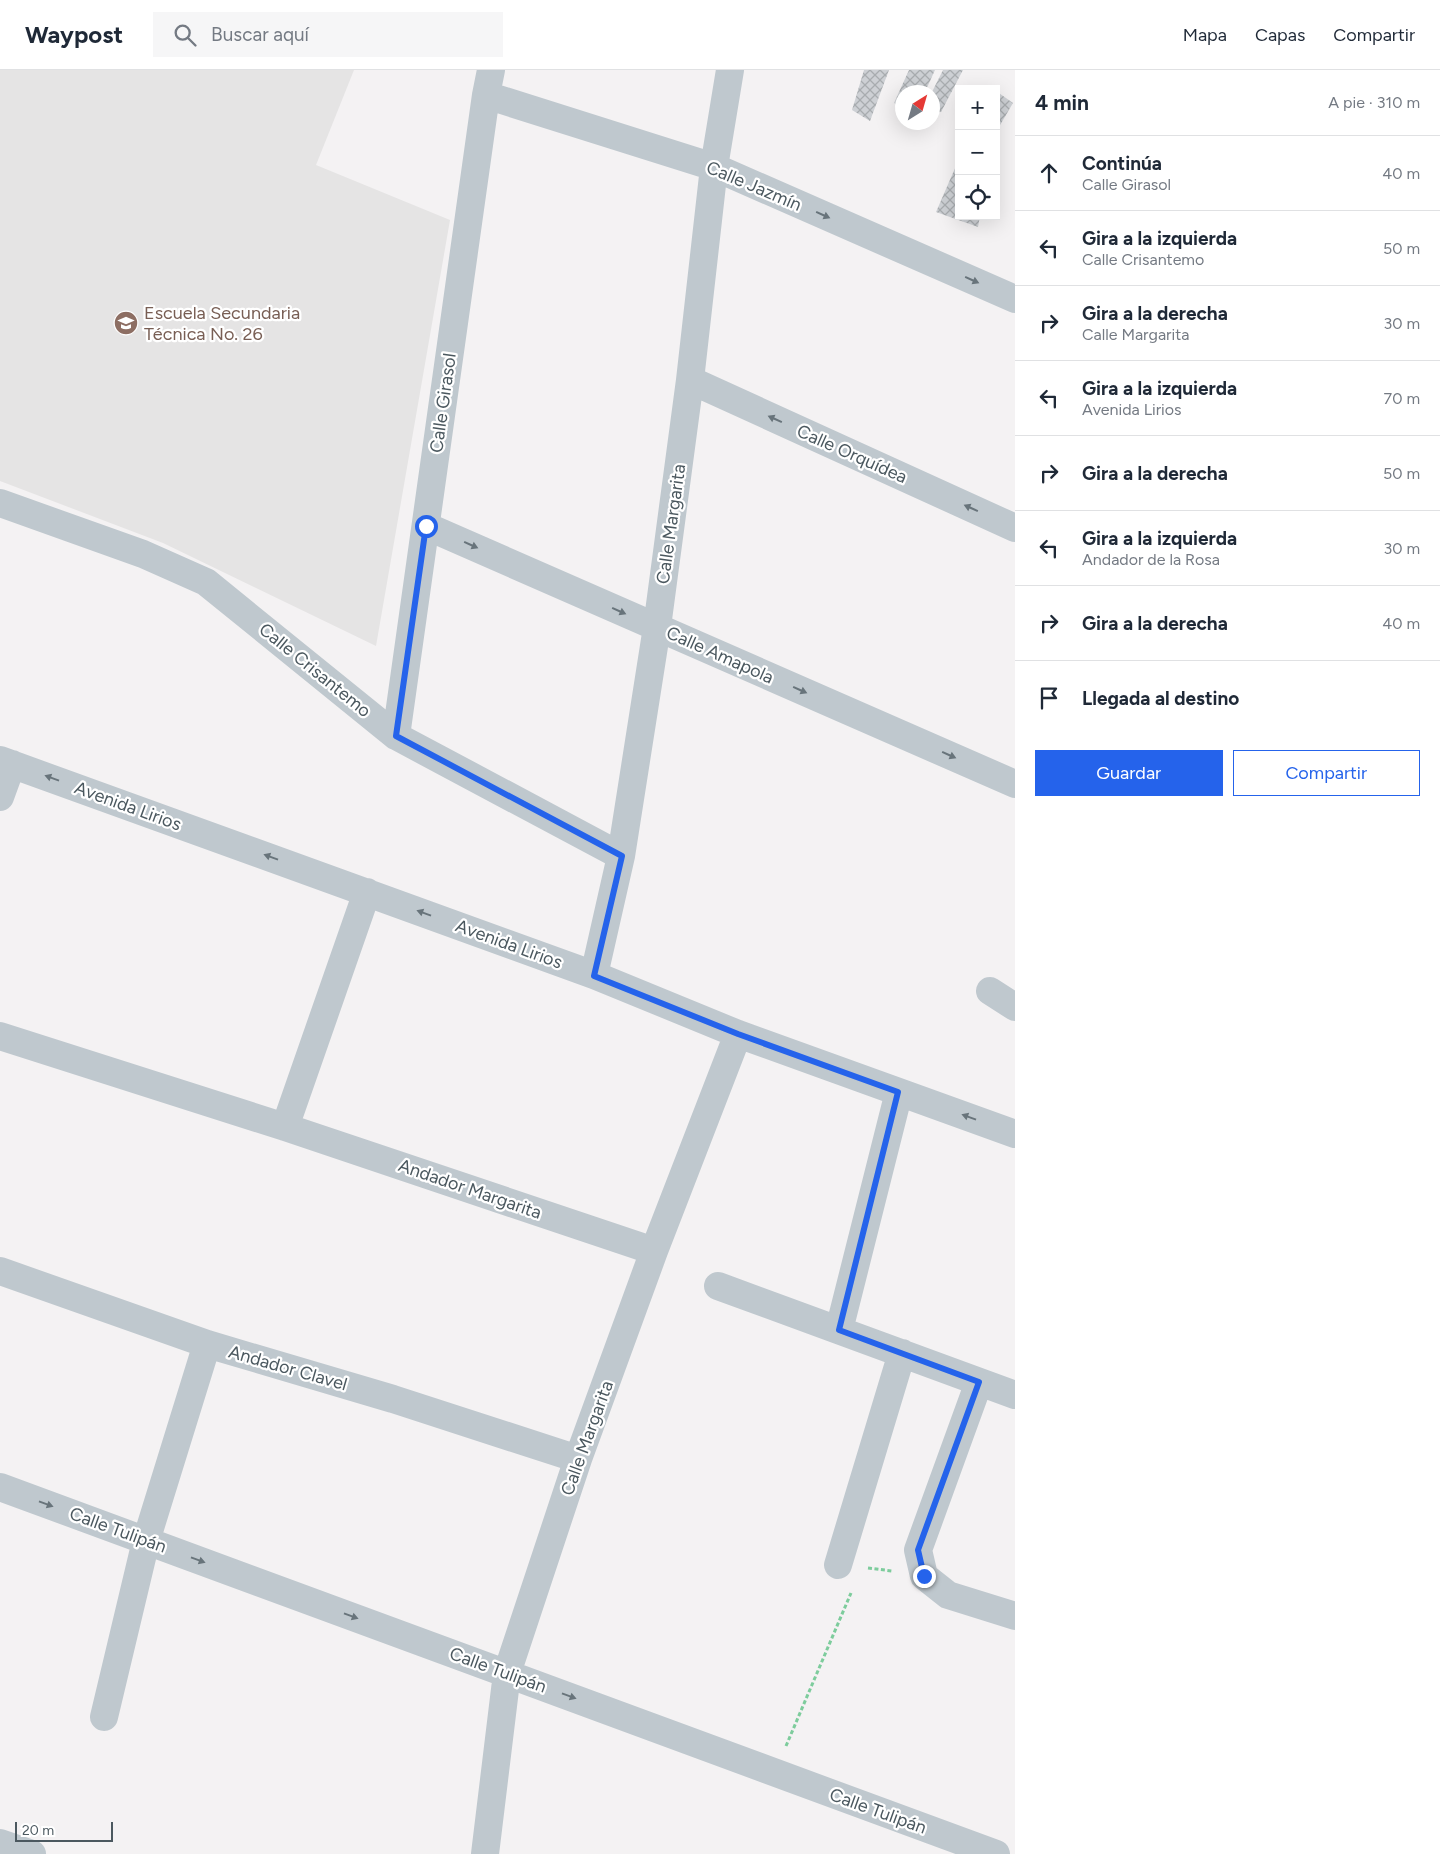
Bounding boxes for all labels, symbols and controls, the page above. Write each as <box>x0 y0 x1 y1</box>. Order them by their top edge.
search box <box>153 12 503 57</box>
text: Waypost <box>25 20 123 49</box>
icon: search <box>171 21 199 49</box>
text: Buscar aquí <box>211 23 309 46</box>
text: Mapa <box>1183 24 1227 46</box>
text: Capas <box>1255 24 1305 46</box>
text: Compartir <box>1333 24 1415 46</box>
north arrow <box>895 85 940 130</box>
map controls <box>955 85 1000 220</box>
button: + <box>955 85 1000 130</box>
text: 4 min <box>1035 90 1089 115</box>
text: A pie · 310 m <box>1328 93 1420 112</box>
button: − <box>955 130 1000 175</box>
text: Continúa <box>1082 152 1162 175</box>
street label: Calle Jazmín <box>703 156 805 216</box>
icon: ahead <box>1035 159 1063 187</box>
text: 40 m <box>1382 164 1420 183</box>
button: locate <box>955 175 1000 220</box>
text: Calle Girasol <box>1082 175 1171 194</box>
one-way arrow <box>816 211 830 219</box>
text: Gira a la izquierda <box>1082 227 1237 250</box>
icon: left <box>1035 234 1063 262</box>
text: 50 m <box>1383 239 1420 258</box>
text: Calle Crisantemo <box>1082 250 1204 269</box>
one-way arrow <box>965 276 979 284</box>
place label: Escuela Secundaria Técnica No. 26 <box>144 302 300 345</box>
text: Gira a la derecha <box>1082 302 1228 325</box>
icon: right <box>1035 309 1063 337</box>
school or university icon: Escuela Secundaria Técnica No. 26 <box>113 310 139 336</box>
text: 30 m <box>1383 314 1420 333</box>
text: Calle Margarita <box>1082 325 1189 344</box>
street label: Calle Girasol <box>425 352 461 454</box>
text: Gira a la izquierda <box>1082 377 1237 400</box>
icon: left <box>1035 384 1063 412</box>
text: 70 m <box>1384 389 1420 408</box>
text: Avenida Lirios <box>1082 400 1182 419</box>
one-way arrow <box>768 415 782 423</box>
street label: Calle Orquídea <box>793 420 911 488</box>
icon: right <box>1035 459 1063 487</box>
text: Gira a la derecha <box>1082 462 1228 485</box>
street label: Calle Margarita <box>652 463 690 585</box>
text: 50 m <box>1383 464 1420 483</box>
one-way arrow <box>964 504 978 512</box>
route start <box>415 515 438 538</box>
text: Gira a la izquierda <box>1082 527 1237 550</box>
icon: left <box>1035 534 1063 562</box>
text: 30 m <box>1383 539 1420 558</box>
one-way arrow <box>464 542 478 550</box>
text: Andador de la Rosa <box>1082 550 1220 569</box>
one-way arrow <box>612 607 626 615</box>
icon: right <box>1035 609 1063 637</box>
text: Gira a la derecha <box>1082 612 1228 635</box>
text: 40 m <box>1382 614 1420 633</box>
street label: Calle Crisantemo <box>255 618 375 722</box>
street label: Calle Amapola <box>663 622 777 688</box>
icon: arrive <box>1035 684 1063 712</box>
one-way arrow <box>793 686 807 694</box>
text: Llegada al destino <box>1082 687 1239 710</box>
button: Guardar <box>1035 750 1223 796</box>
button: Compartir <box>1233 750 1420 796</box>
one-way arrow <box>942 751 956 759</box>
one-way arrow <box>44 774 59 782</box>
street label: Avenida Lirios <box>72 777 184 835</box>
one-way arrow <box>263 853 278 861</box>
one-way arrow <box>416 909 431 916</box>
street label: Avenida Lirios <box>453 915 565 973</box>
one-way arrow <box>961 1113 976 1121</box>
street label: Andador Margarita <box>396 1154 544 1224</box>
street label: Andador Clavel <box>226 1341 350 1395</box>
street label: Calle Margarita <box>556 1377 618 1499</box>
one-way arrow <box>39 1500 54 1508</box>
street label: Calle Tulipán <box>67 1502 169 1558</box>
one-way arrow <box>191 1557 206 1564</box>
route end <box>913 1565 936 1588</box>
one-way arrow <box>344 1612 359 1620</box>
street label: Calle Tulipán <box>447 1642 549 1698</box>
one-way arrow <box>562 1692 577 1700</box>
street label: Calle Tulipán <box>827 1783 929 1839</box>
scale bar <box>15 1819 112 1842</box>
text: 20 m <box>22 1822 54 1839</box>

